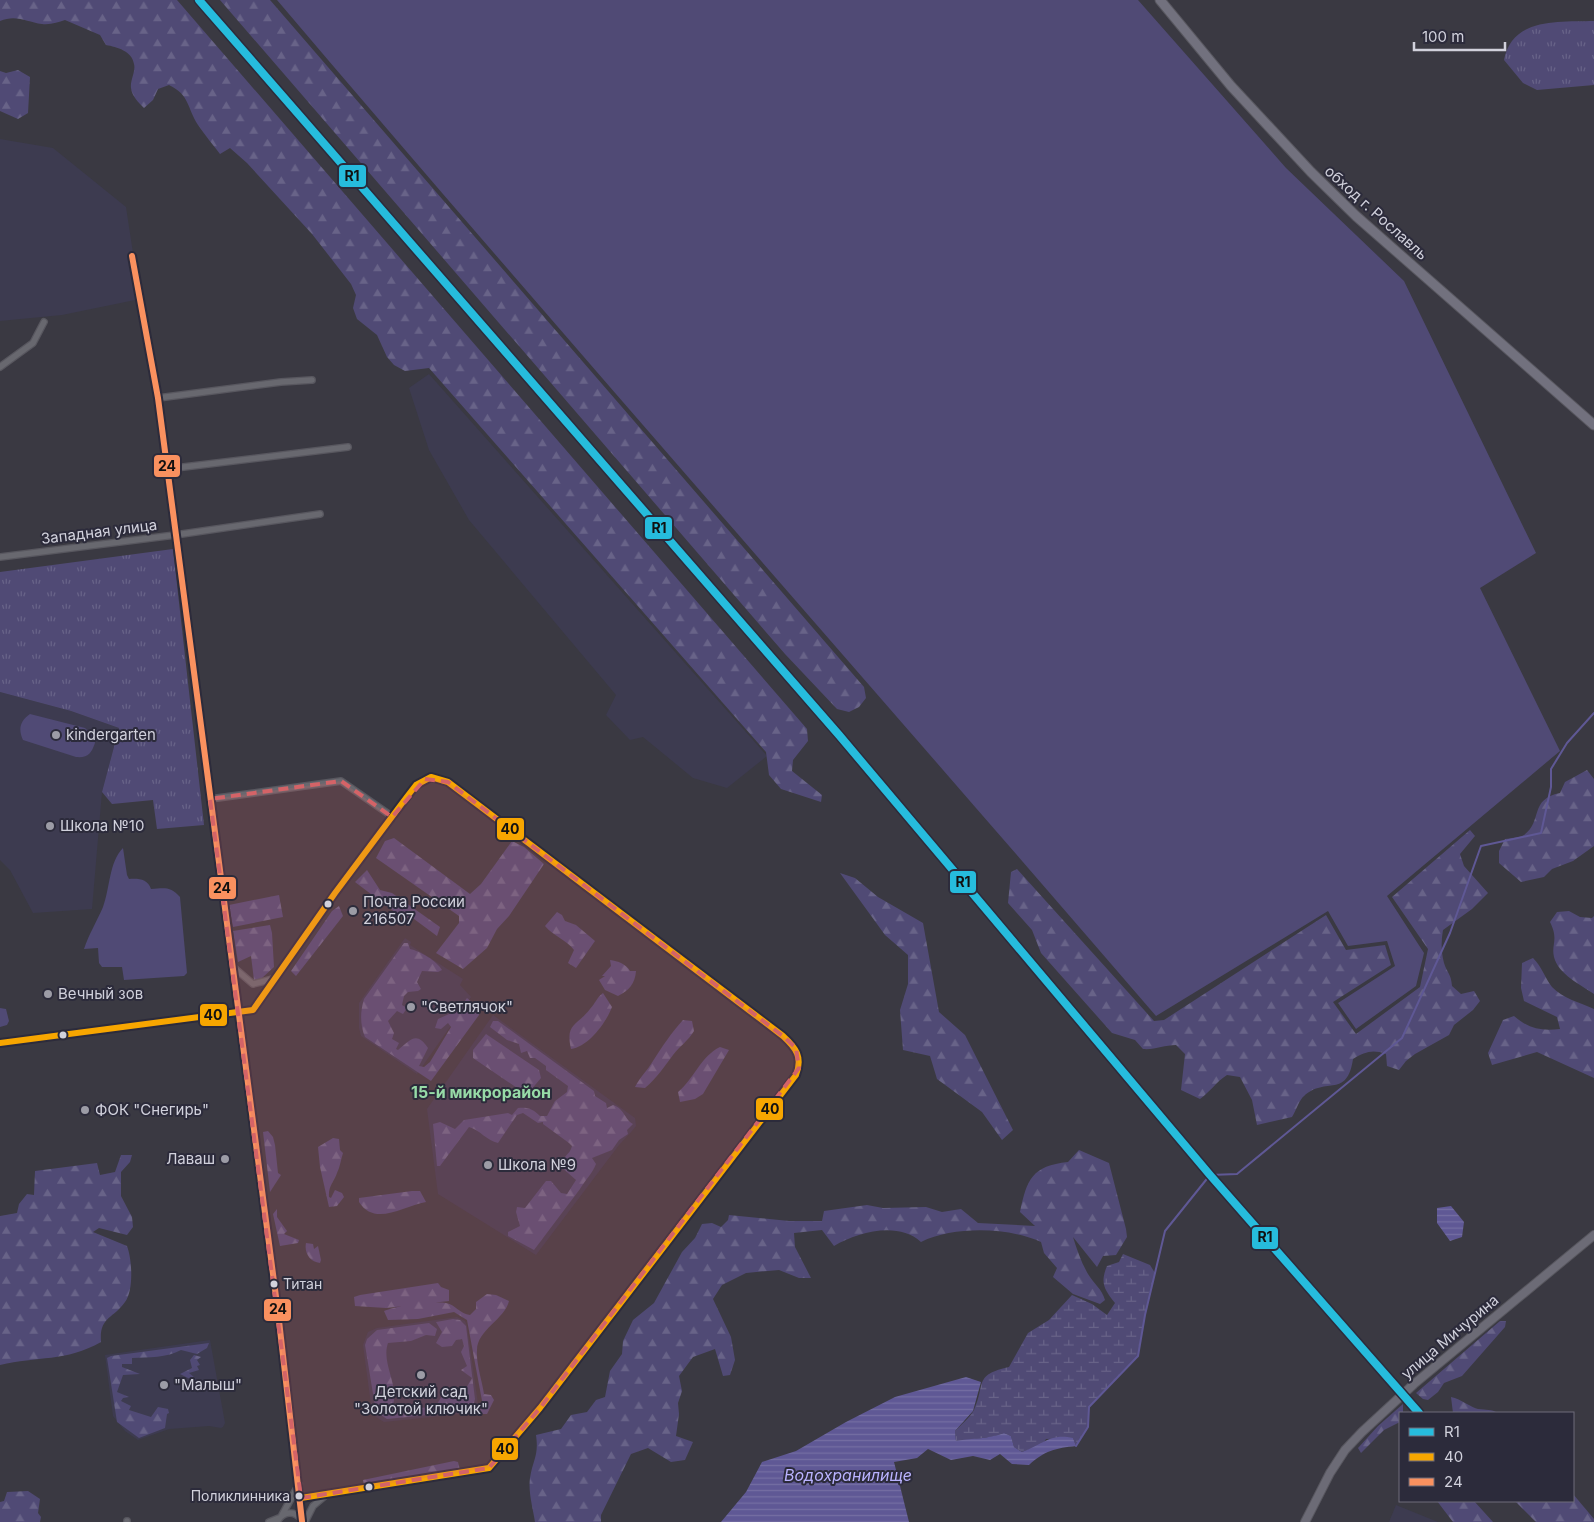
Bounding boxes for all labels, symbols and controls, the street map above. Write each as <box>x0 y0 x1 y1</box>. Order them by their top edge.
scale bar <box>1414 20 1505 52</box>
text: 100 m <box>1422 27 1464 46</box>
street label: обход г. Рославль <box>1321 161 1432 264</box>
line badge: R1 <box>338 164 367 188</box>
text: R1 <box>344 167 360 184</box>
line badge: 24 <box>153 454 181 478</box>
text: 24 <box>158 457 176 474</box>
street label: Западная улица <box>40 515 158 548</box>
line badge: R1 <box>644 516 673 540</box>
text: R1 <box>651 519 667 536</box>
place label: kindergarten <box>66 725 156 744</box>
marker: kindergarten <box>50 729 62 741</box>
place label: Школа №10 <box>60 816 144 835</box>
line badge: 40 <box>496 817 525 841</box>
marker: Школа №10 <box>44 820 56 832</box>
text: 40 <box>501 820 519 837</box>
line badge: R1 <box>949 870 977 894</box>
text: R1 <box>955 873 971 890</box>
line badge: 24 <box>208 876 237 900</box>
text: 24 <box>213 879 231 896</box>
place label: Почта России 216507 <box>363 892 465 928</box>
unlabelled marker <box>323 899 333 909</box>
marker: Почта России 216507 <box>347 905 359 917</box>
place label: Вечный зов <box>58 984 143 1003</box>
marker: Вечный зов <box>42 988 54 1000</box>
place label: "Светлячок" <box>421 997 513 1016</box>
marker: "Светлячок" <box>405 1001 417 1013</box>
line badge: 40 <box>199 1003 228 1027</box>
text: 40 <box>204 1006 222 1023</box>
unlabelled marker <box>58 1030 68 1040</box>
district label: 15-й микрорайон <box>411 1082 551 1102</box>
line badge: 40 <box>755 1097 784 1121</box>
place label: ФОК "Снегирь" <box>95 1100 209 1119</box>
text: 40 <box>761 1100 779 1117</box>
marker: ФОК "Снегирь" <box>79 1104 91 1116</box>
place label: Лаваш <box>166 1149 215 1168</box>
marker: Лаваш <box>219 1153 231 1165</box>
place label: Школа №9 <box>498 1155 576 1174</box>
marker: Школа №9 <box>482 1159 494 1171</box>
line badge: R1 <box>1251 1226 1279 1250</box>
text: R1 <box>1257 1228 1273 1245</box>
place label: Титан <box>283 1275 322 1292</box>
marker: Титан <box>269 1279 279 1289</box>
street label: улица Мичурина <box>1397 1290 1502 1383</box>
line badge: 24 <box>263 1298 292 1322</box>
text: 24 <box>269 1300 287 1317</box>
marker: Детский сад "Золотой ключик" <box>415 1369 427 1381</box>
place label: "Малыш" <box>174 1375 242 1394</box>
marker: "Малыш" <box>158 1379 170 1391</box>
place label: Детский сад "Золотой ключик" <box>354 1382 488 1418</box>
legend <box>1399 1412 1574 1502</box>
text: R1 <box>1444 1422 1460 1441</box>
line badge: 40 <box>491 1437 519 1461</box>
text: 40 <box>496 1440 514 1457</box>
text: 40 <box>1444 1447 1463 1466</box>
water label: Водохранилище <box>784 1465 912 1485</box>
text: 24 <box>1444 1472 1463 1491</box>
unlabelled marker <box>364 1482 374 1492</box>
place label: Поликлинника <box>191 1487 290 1504</box>
marker: Поликлинника <box>294 1491 304 1501</box>

